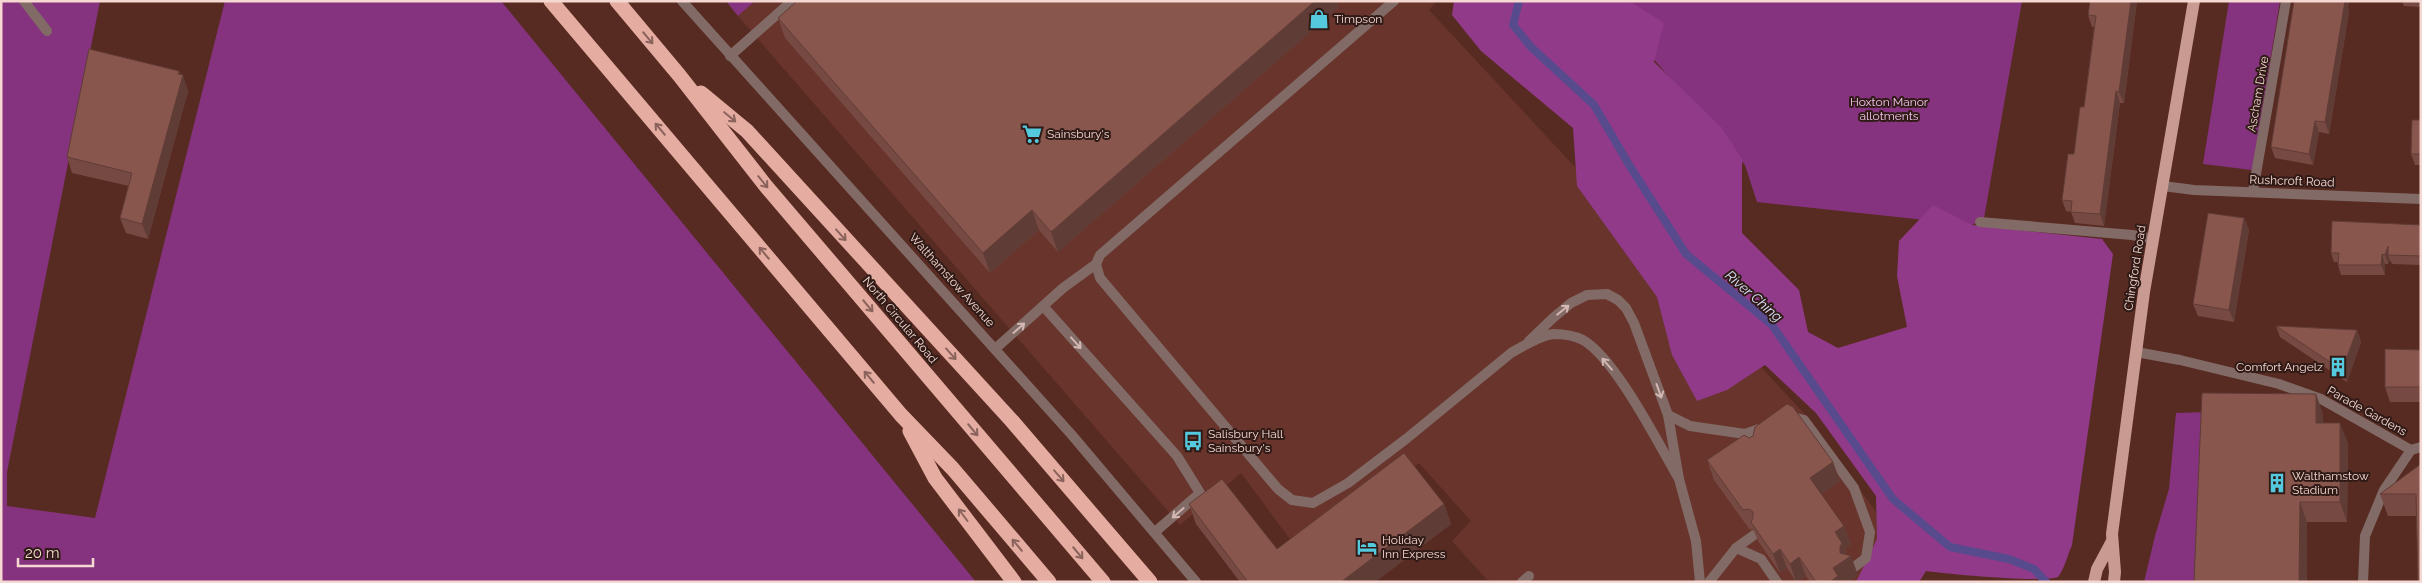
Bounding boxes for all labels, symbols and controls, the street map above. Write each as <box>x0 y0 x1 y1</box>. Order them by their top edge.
shop icon: Timpson <box>1308 8 1330 30</box>
place label: Timpson <box>1334 12 1382 26</box>
one-way arrow <box>642 31 653 44</box>
street label: Ascham Drive <box>2244 55 2272 133</box>
park label: Hoxton Manor allotments <box>1850 95 1929 123</box>
one-way arrow <box>723 111 736 122</box>
one-way arrow <box>654 123 665 136</box>
supermarket icon: Sainsbury's <box>1021 123 1043 145</box>
place label: Sainsbury's <box>1047 127 1110 141</box>
street label: Rushcroft Road <box>2249 173 2335 189</box>
one-way arrow <box>757 175 768 188</box>
street label: Chingford Road <box>2121 224 2149 312</box>
one-way arrow <box>835 228 847 241</box>
street label: Walthamstow Avenue <box>906 230 998 330</box>
one-way arrow <box>759 247 770 260</box>
water label: River Ching <box>1722 267 1786 325</box>
street label: North Circular Road <box>860 274 940 366</box>
one-way arrow <box>862 299 873 312</box>
one-way arrow <box>1556 305 1569 316</box>
one-way arrow <box>1013 322 1026 334</box>
one-way arrow <box>1070 337 1082 350</box>
one-way arrow <box>945 348 957 361</box>
building icon: Comfort Angelz <box>2327 356 2349 378</box>
one-way arrow <box>1601 358 1613 371</box>
place label: Comfort Angelz <box>2236 360 2323 374</box>
one-way arrow <box>864 371 875 384</box>
one-way arrow <box>1655 383 1664 398</box>
street label: Parade Gardens <box>2325 383 2409 439</box>
one-way arrow <box>967 423 979 436</box>
place label: Salisbury Hall Sainsbury's <box>1208 427 1284 455</box>
bus stop icon: Salisbury Hall Sainsbury's <box>1182 430 1204 452</box>
one-way arrow <box>1053 469 1065 482</box>
place label: Walthamstow Stadium <box>2292 469 2369 497</box>
building icon: Walthamstow Stadium <box>2266 472 2288 494</box>
one-way arrow <box>1171 507 1184 518</box>
one-way arrow <box>958 509 969 522</box>
place label: Holiday Inn Express <box>1382 533 1446 561</box>
scale bar <box>18 536 92 568</box>
hotel icon: Holiday Inn Express <box>1356 536 1378 558</box>
one-way arrow <box>1012 538 1023 551</box>
text: 20 m <box>25 544 60 562</box>
one-way arrow <box>1073 547 1084 560</box>

